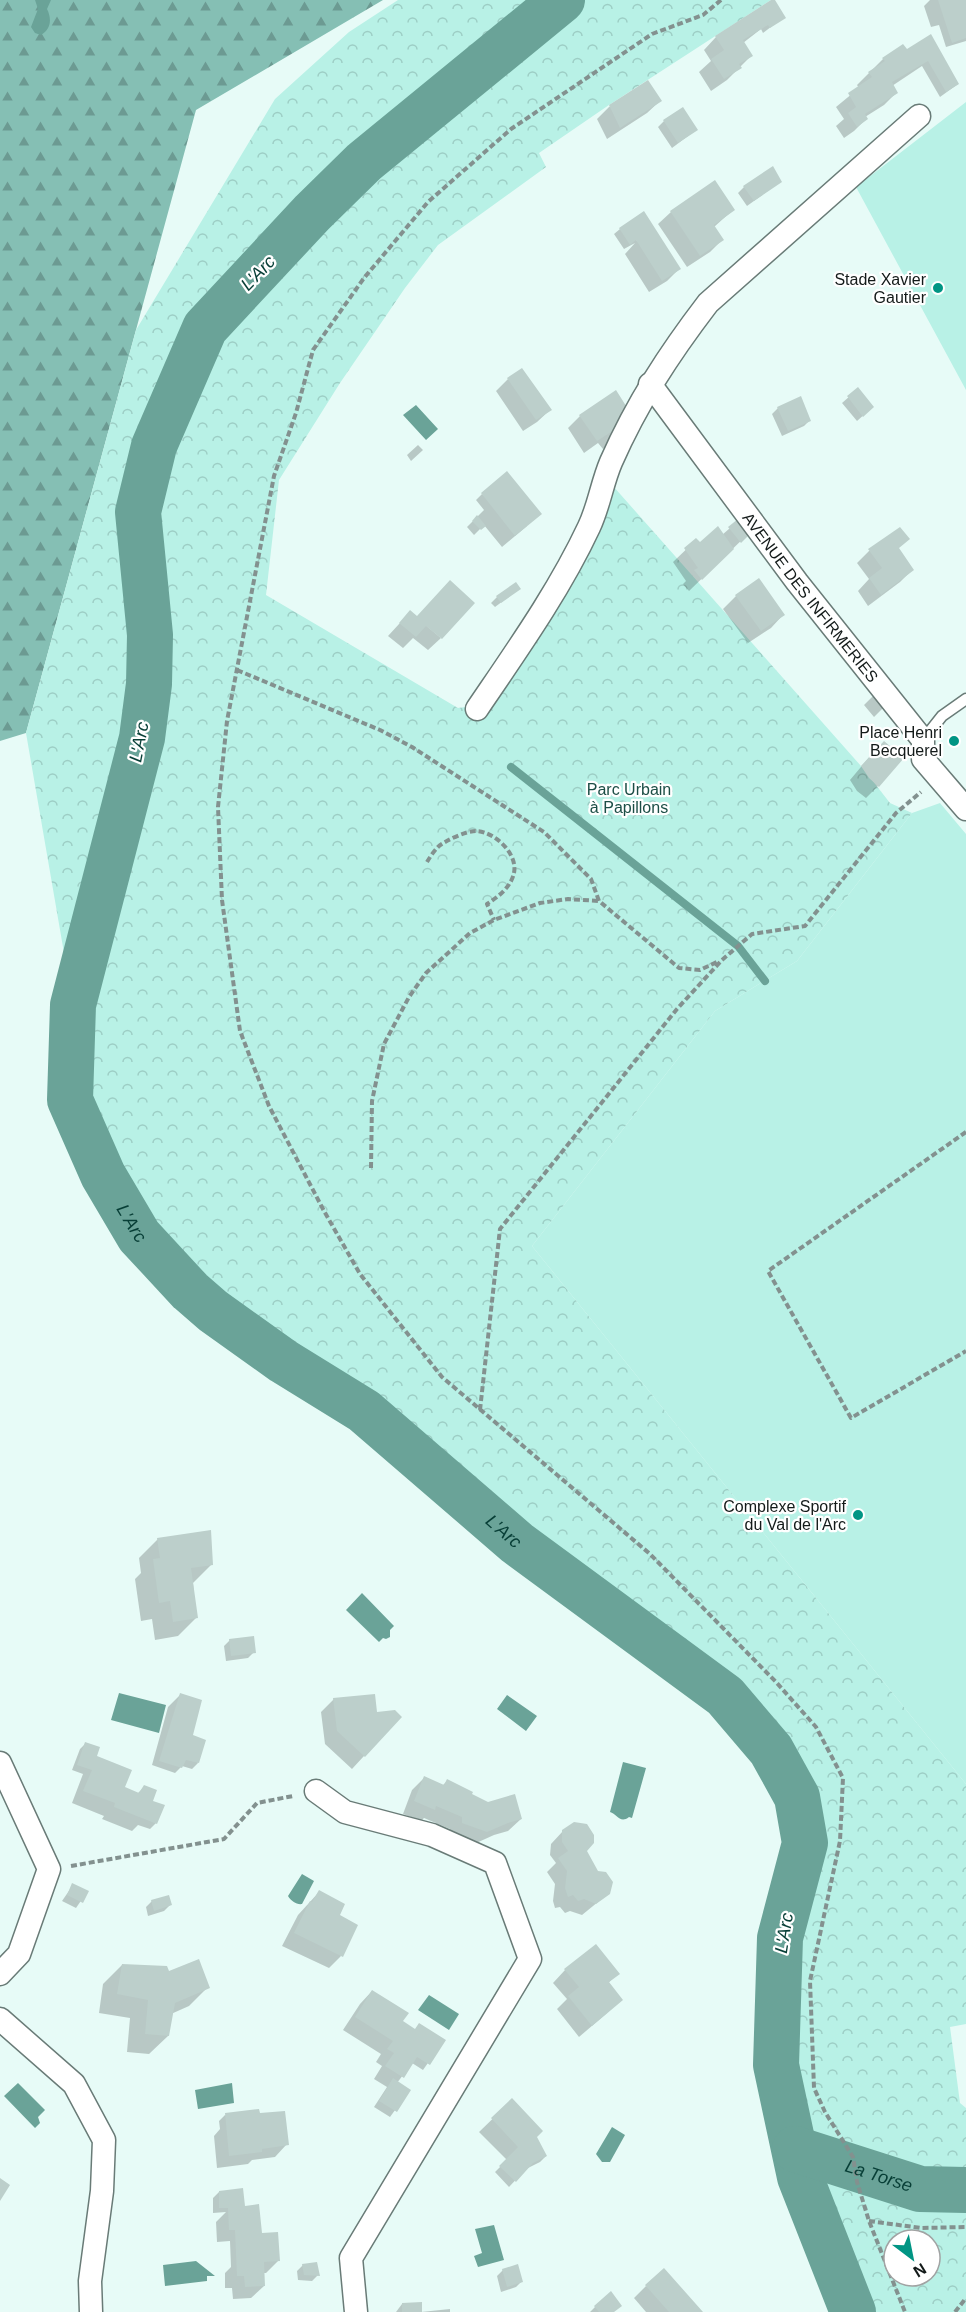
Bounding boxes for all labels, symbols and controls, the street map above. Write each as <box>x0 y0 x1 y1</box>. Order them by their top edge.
water label: L'Arc <box>237 252 279 294</box>
place label: Stade Xavier Gautier <box>834 271 927 306</box>
marker: Stade Xavier Gautier <box>931 281 945 295</box>
street label: AVENUE DES INFIRMERIES <box>739 509 881 685</box>
water label: L'Arc <box>125 720 153 764</box>
place label: Place Henri Becquerel <box>859 724 942 759</box>
marker: Place Henri Becquerel <box>947 734 961 748</box>
park label: Parc Urbain à Papillons <box>587 781 671 816</box>
water label: L'Arc <box>113 1201 150 1247</box>
place label: Complexe Sportif du Val de l'Arc <box>723 1498 847 1533</box>
marker: Complexe Sportif du Val de l'Arc <box>851 1508 865 1522</box>
water label: L'Arc <box>482 1511 526 1552</box>
water label: L'Arc <box>771 1911 797 1955</box>
water label: La Torse <box>843 2156 915 2196</box>
north arrow <box>882 2228 942 2288</box>
text: N <box>910 2260 929 2281</box>

